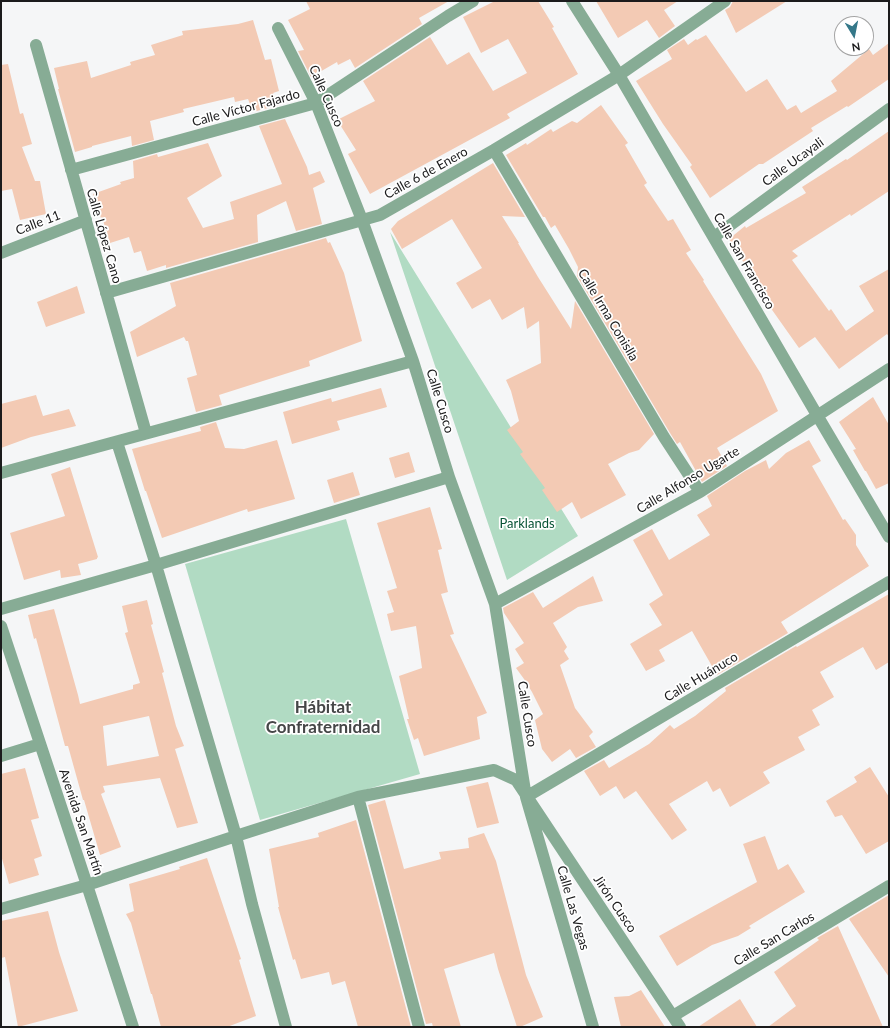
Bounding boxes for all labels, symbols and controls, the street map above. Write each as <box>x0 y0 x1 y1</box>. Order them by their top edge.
north arrow <box>834 16 874 56</box>
text: N <box>851 40 861 54</box>
street label: Calle Cusco <box>305 63 347 129</box>
street label: Calle Víctor Fajardo <box>190 86 302 130</box>
street label: Calle Ucayali <box>759 134 827 190</box>
street label: Calle 6 de Enero <box>382 144 470 202</box>
street label: Calle López Cano <box>83 187 125 285</box>
street label: Calle 11 <box>13 207 63 239</box>
street label: Calle San Francisco <box>710 210 778 312</box>
street label: Calle Irma Conislla <box>574 266 642 364</box>
street label: Calle Cusco <box>423 367 457 435</box>
street label: Calle Alfonso Ugarte <box>634 443 742 517</box>
park label: Parklands <box>499 516 555 532</box>
street label: Calle Huánuco <box>661 649 741 705</box>
street label: Calle Cusco <box>514 680 540 748</box>
district label: Hábitat Confraternidad <box>266 698 380 738</box>
street label: Avenida San Martín <box>55 767 107 877</box>
street label: Calle Las Vegas <box>553 864 593 952</box>
street label: Jirón Cusco <box>590 872 640 936</box>
street label: Calle San Carlos <box>731 909 817 969</box>

